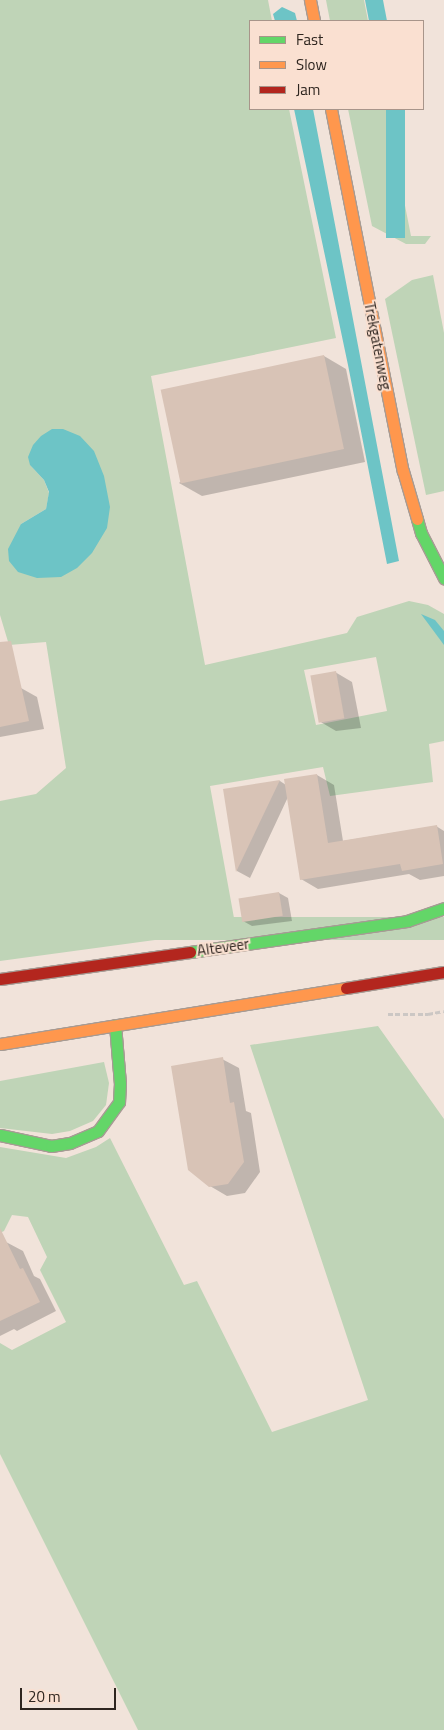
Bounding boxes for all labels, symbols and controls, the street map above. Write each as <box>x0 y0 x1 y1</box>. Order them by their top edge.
legend <box>249 20 424 110</box>
text: Fast <box>296 28 323 51</box>
text: Slow <box>296 53 327 76</box>
text: Jam <box>296 78 320 101</box>
street label: Trekgatenweg <box>361 301 395 391</box>
street label: Alteveer <box>196 934 250 960</box>
scale bar <box>22 1678 119 1710</box>
text: 20 m <box>28 1685 61 1708</box>

